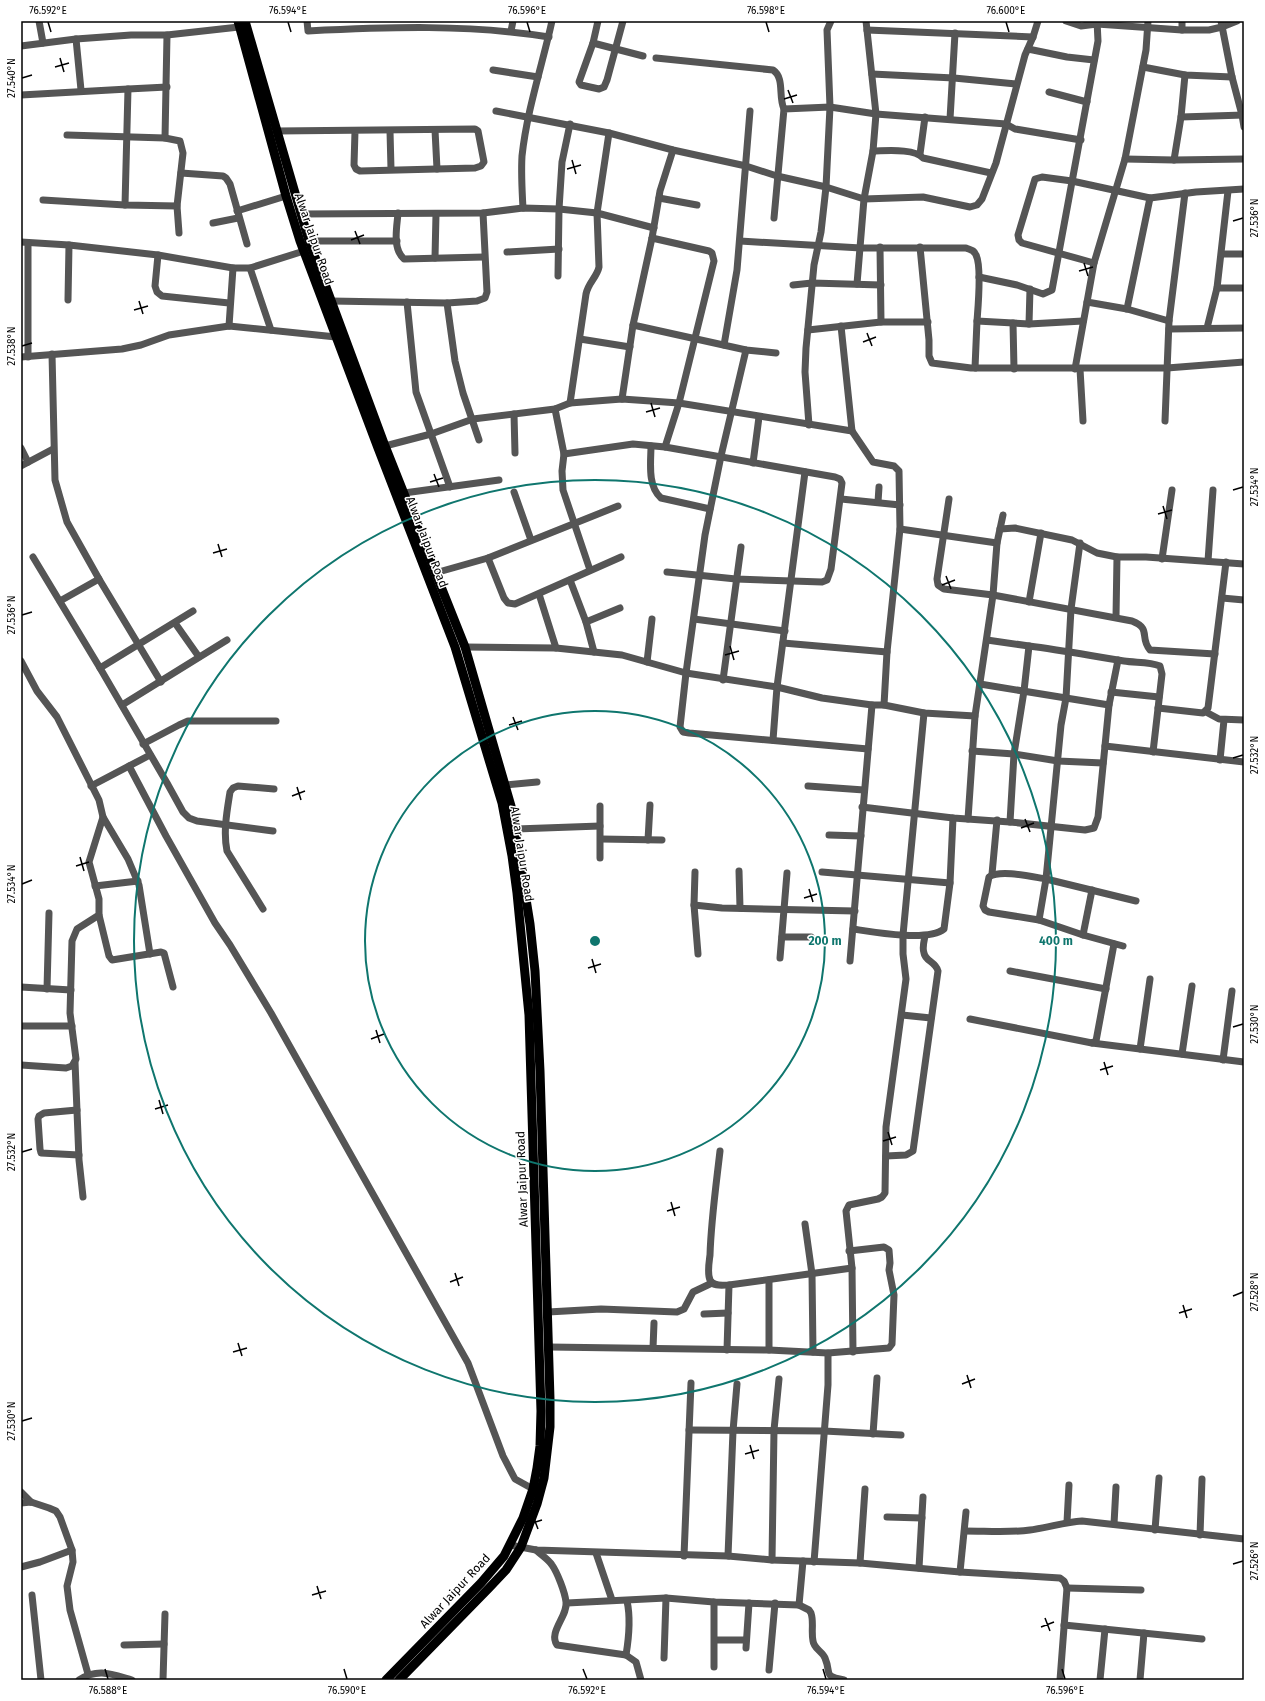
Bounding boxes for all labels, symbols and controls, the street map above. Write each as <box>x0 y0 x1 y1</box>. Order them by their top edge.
text: 76.592°E <box>29 5 67 17</box>
text: 76.594°E <box>269 5 307 17</box>
text: 76.596°E <box>508 5 546 17</box>
text: 76.598°E <box>747 5 785 17</box>
text: 76.600°E <box>987 5 1025 17</box>
text: 27.540°N <box>6 58 18 98</box>
street label: Alwar Jaipur Road <box>292 191 336 287</box>
text: 27.536°N <box>1249 198 1261 238</box>
text: 27.538°N <box>6 326 18 366</box>
text: 27.534°N <box>1249 467 1261 507</box>
street label: Alwar Jaipur Road <box>403 495 451 589</box>
text: 27.536°N <box>6 595 18 635</box>
text: 27.532°N <box>1249 736 1261 774</box>
street label: Alwar Jaipur Road <box>508 805 536 903</box>
text: 27.534°N <box>6 864 18 904</box>
centre of rings <box>588 934 602 948</box>
text: 200 m <box>808 934 842 948</box>
text: 400 m <box>1039 934 1073 948</box>
text: 27.530°N <box>1249 1004 1261 1044</box>
street label: Alwar Jaipur Road <box>513 1131 531 1227</box>
text: 27.532°N <box>6 1133 18 1171</box>
text: 27.528°N <box>1249 1272 1261 1312</box>
text: 27.530°N <box>6 1401 18 1441</box>
text: 27.526°N <box>1249 1542 1261 1580</box>
street label: Alwar Jaipur Road <box>417 1551 493 1631</box>
text: 76.588°E <box>89 1685 127 1697</box>
text: 76.590°E <box>328 1685 366 1697</box>
text: 76.592°E <box>568 1685 606 1697</box>
text: 76.594°E <box>807 1685 845 1697</box>
text: 76.596°E <box>1046 1685 1084 1697</box>

